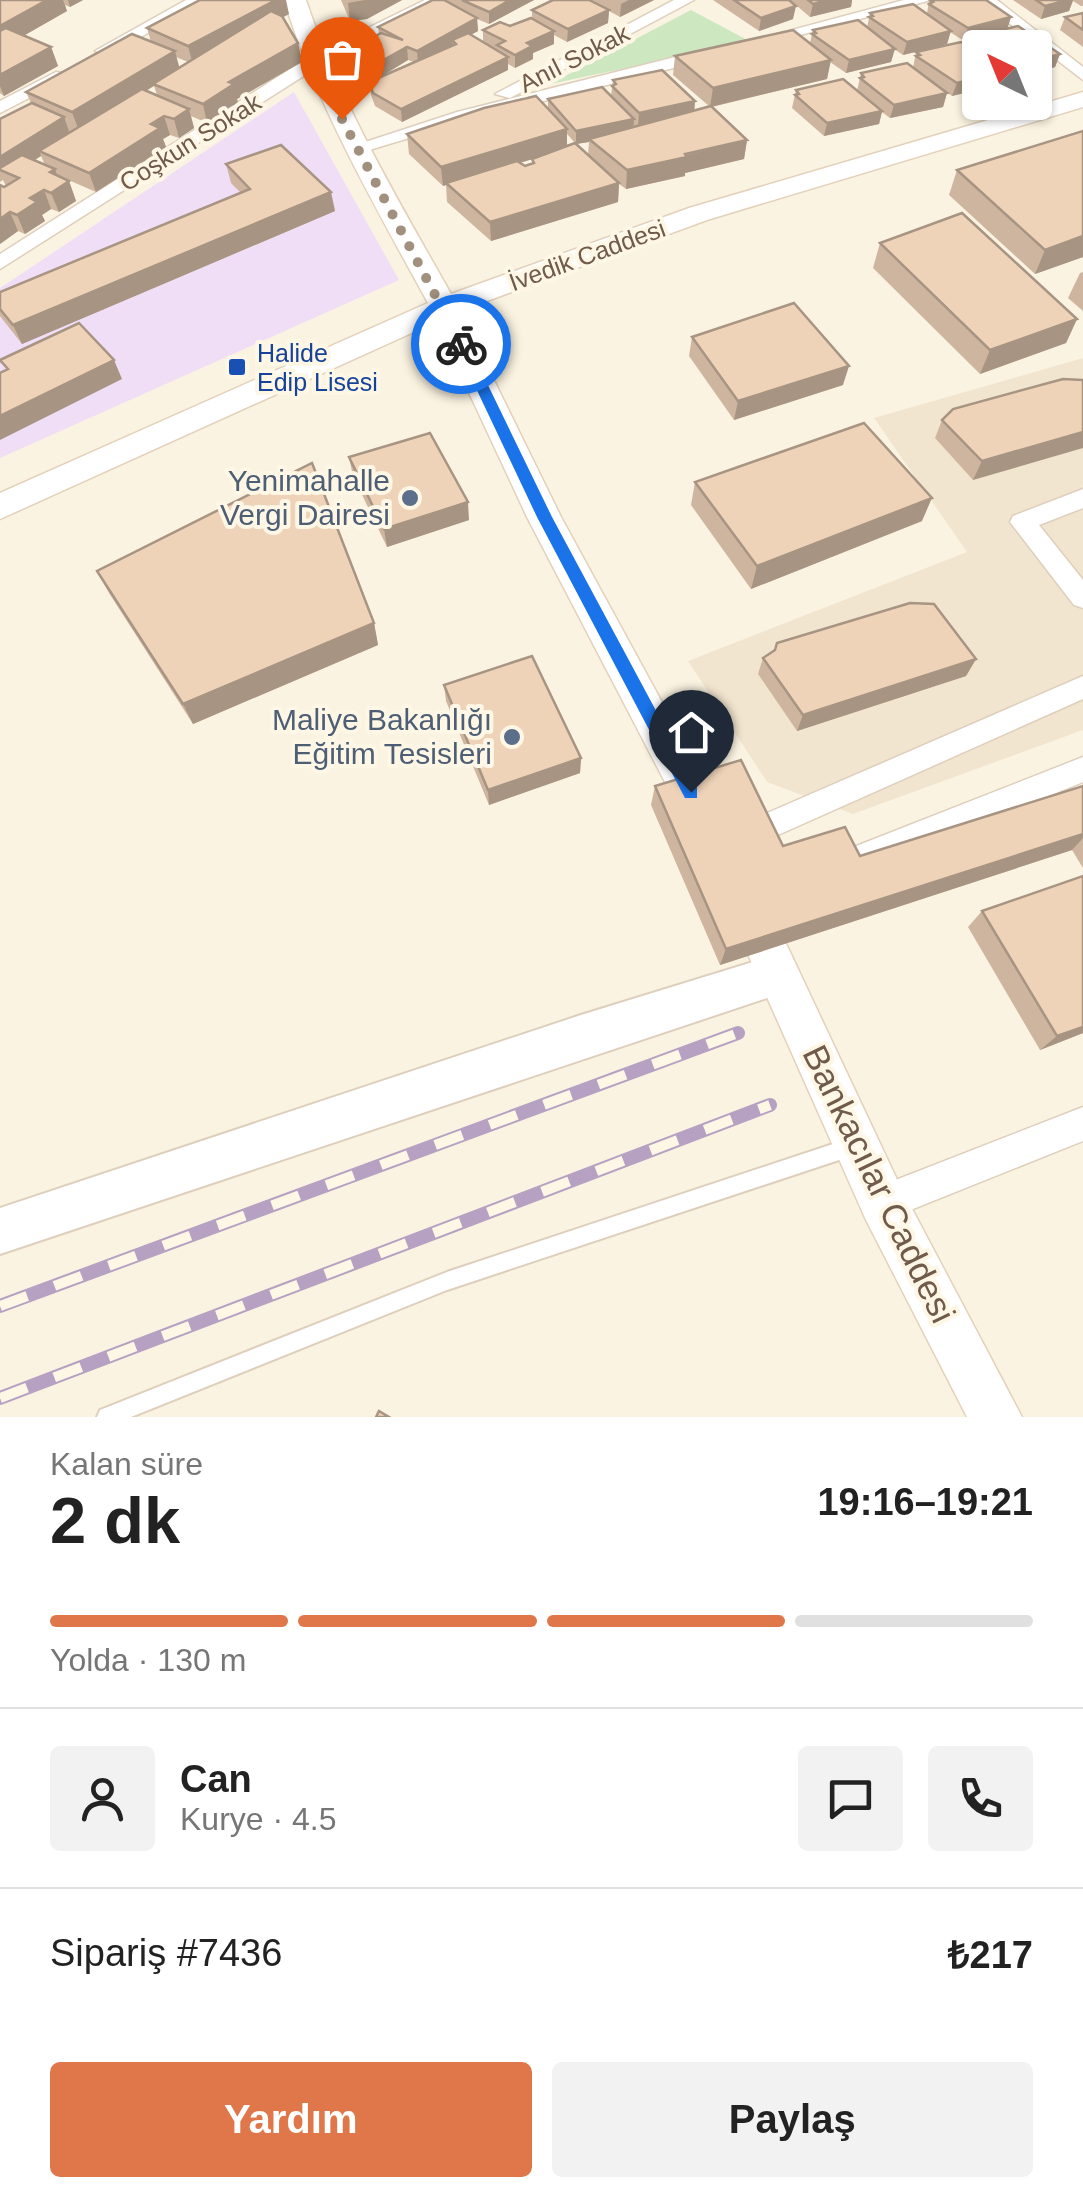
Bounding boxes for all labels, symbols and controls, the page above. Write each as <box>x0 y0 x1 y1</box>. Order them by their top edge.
pin <box>300 17 385 120</box>
street label: Anıl Sokak <box>514 18 634 98</box>
north arrow <box>962 30 1052 120</box>
map controls <box>962 30 1052 120</box>
icon: bag <box>315 32 370 87</box>
street label: Coşkun Sokak <box>114 87 266 197</box>
street label: İvedik Caddesi <box>505 214 669 296</box>
courier <box>411 294 511 394</box>
icon: bike <box>434 317 489 372</box>
place label: Halide Edip Lisesi <box>257 339 378 396</box>
marker: Halide Edip Lisesi <box>226 356 248 378</box>
place label: Yenimahalle Vergi Dairesi <box>220 464 390 531</box>
marker: Yenimahalle Vergi Dairesi <box>399 487 421 509</box>
pin <box>649 690 734 793</box>
place label: Maliye Bakanlığı Eğitim Tesisleri <box>272 703 492 770</box>
icon: home <box>664 705 719 760</box>
marker: Maliye Bakanlığı Eğitim Tesisleri <box>501 726 523 748</box>
street label: Bankacılar Caddesi <box>795 1039 963 1329</box>
text: Kalan süre <box>50 1446 203 1482</box>
text: 19:16–19:21 <box>817 1481 1033 1523</box>
text: 2 dk <box>50 1484 180 1557</box>
text: Yolda · 130 m <box>50 1642 246 1678</box>
button: person <box>50 1746 155 1851</box>
button: chat <box>798 1746 903 1851</box>
button: phone <box>928 1746 1033 1851</box>
text: Can <box>180 1758 252 1800</box>
text: Kurye · 4.5 <box>180 1801 337 1837</box>
text: Sipariş #7436 <box>50 1932 282 1974</box>
text: ₺217 <box>948 1934 1033 1976</box>
button: Yardım <box>50 2062 532 2177</box>
button: Paylaş <box>552 2062 1033 2177</box>

